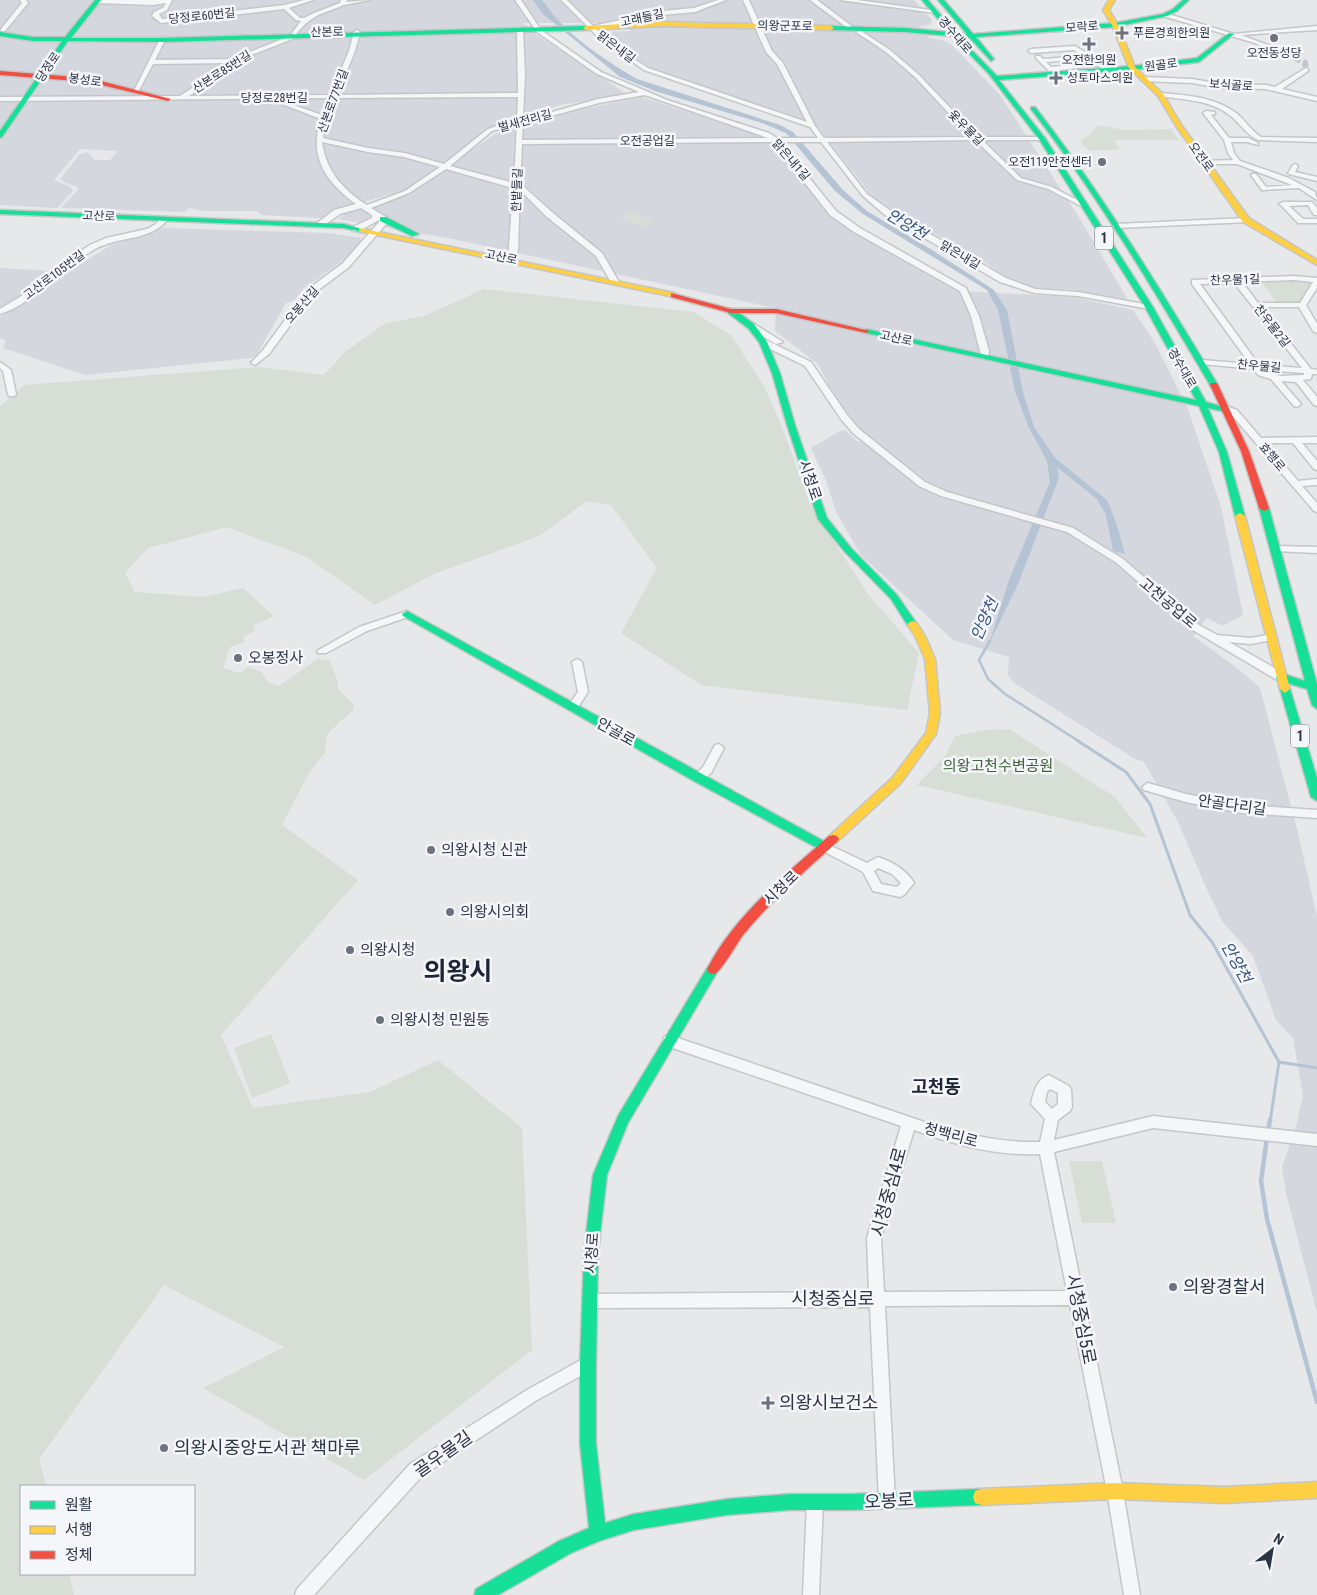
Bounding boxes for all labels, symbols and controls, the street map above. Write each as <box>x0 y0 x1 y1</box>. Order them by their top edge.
street label: 당정로60번길 <box>168 6 236 26</box>
street label: 고래들길 <box>619 7 665 29</box>
street label: 경수대로 <box>935 14 975 56</box>
street label: 의왕군포로 <box>757 19 813 33</box>
street label: 모락로 <box>1065 19 1099 35</box>
street label: 산본로 <box>310 25 344 39</box>
marker: 푸른경희한의원 <box>1115 26 1129 40</box>
place label: 푸른경희한의원 <box>1133 26 1210 40</box>
street label: 맑은내길 <box>594 28 638 66</box>
marker: 오전동성당 <box>1268 32 1280 44</box>
marker: 오전한의원 <box>1082 37 1096 51</box>
place label: 오전동성당 <box>1246 46 1302 60</box>
street label: 산본로85번길 <box>190 48 254 96</box>
street label: 당정로 <box>33 49 63 85</box>
place label: 오전한의원 <box>1061 53 1117 67</box>
street label: 원골로 <box>1144 56 1178 74</box>
street label: 산본로77번길 <box>315 67 351 135</box>
street label: 봉성로 <box>68 71 102 89</box>
marker: 성토마스의원 <box>1049 71 1063 85</box>
place label: 성토마스의원 <box>1067 71 1133 85</box>
street label: 보식골로 <box>1208 76 1254 94</box>
street label: 당정로28번길 <box>240 91 308 105</box>
street label: 벌새전리길 <box>497 107 553 135</box>
street label: 옻우물길 <box>945 107 987 149</box>
street label: 오전공업길 <box>619 134 675 148</box>
street label: 맑은내1길 <box>769 137 813 183</box>
street label: 오전로 <box>1186 139 1216 175</box>
place label: 오전119안전센터 <box>1008 155 1092 169</box>
marker: 오전119안전센터 <box>1096 156 1108 168</box>
street label: 한밭들길 <box>509 168 525 212</box>
water label: 안양천 <box>883 205 932 245</box>
street label: 고산로 <box>82 208 116 224</box>
road number: 1 <box>1095 227 1113 250</box>
street label: 맑은내길 <box>937 238 983 272</box>
street label: 고산로105번길 <box>21 247 87 303</box>
street label: 고산로 <box>483 247 519 267</box>
street label: 찬우물1길 <box>1210 272 1260 288</box>
street label: 오봉산길 <box>282 284 322 326</box>
street label: 찬우물2길 <box>1251 302 1293 350</box>
street label: 고산로 <box>878 328 914 348</box>
street label: 경수대로 <box>1165 345 1199 391</box>
street label: 찬우물길 <box>1236 357 1282 375</box>
street label: 효행로 <box>1256 440 1288 474</box>
street label: 시청로 <box>795 457 825 503</box>
street label: 고천공업로 <box>1136 574 1200 632</box>
water label: 안양천 <box>967 593 1003 643</box>
place label: 오봉정사 <box>248 649 303 667</box>
marker: 오봉정사 <box>232 652 244 664</box>
street label: 안골로 <box>594 714 638 750</box>
road number: 1 <box>1291 724 1309 748</box>
park label: 의왕고천수변공원 <box>943 757 1053 775</box>
street label: 안골다리길 <box>1197 791 1267 819</box>
place label: 의왕시청 신관 <box>441 841 527 859</box>
marker: 의왕시청 신관 <box>425 844 437 856</box>
street label: 시청로 <box>760 867 802 909</box>
place label: 의왕시의회 <box>460 903 529 921</box>
marker: 의왕시의회 <box>444 906 456 918</box>
water label: 안양천 <box>1218 938 1257 988</box>
place label: 의왕시청 <box>360 941 415 959</box>
marker: 의왕시청 <box>344 944 356 956</box>
district label: 의왕시 <box>423 957 493 986</box>
place label: 의왕시청 민원동 <box>390 1011 490 1029</box>
marker: 의왕시청 민원동 <box>374 1014 386 1026</box>
district label: 고천동 <box>911 1076 961 1097</box>
street label: 청백리로 <box>922 1119 980 1151</box>
street label: 시청중심4로 <box>867 1145 911 1239</box>
street label: 시청로 <box>582 1232 602 1274</box>
street label: 시청중심5로 <box>1062 1272 1101 1366</box>
place label: 의왕경찰서 <box>1183 1276 1266 1297</box>
marker: 의왕경찰서 <box>1167 1281 1179 1293</box>
street label: 시청중심로 <box>792 1288 874 1309</box>
place label: 의왕시보건소 <box>779 1392 878 1413</box>
marker: 의왕시보건소 <box>761 1396 775 1410</box>
street label: 골우물길 <box>410 1426 476 1481</box>
place label: 의왕시중앙도서관 책마루 <box>174 1437 360 1458</box>
marker: 의왕시중앙도서관 책마루 <box>158 1442 170 1454</box>
legend <box>20 1485 195 1575</box>
street label: 오봉로 <box>864 1489 914 1512</box>
text: 원활 <box>65 1496 93 1514</box>
text: 서행 <box>65 1521 93 1539</box>
north arrow <box>1247 1525 1297 1575</box>
text: N <box>1271 1530 1286 1548</box>
text: 정체 <box>65 1546 93 1564</box>

